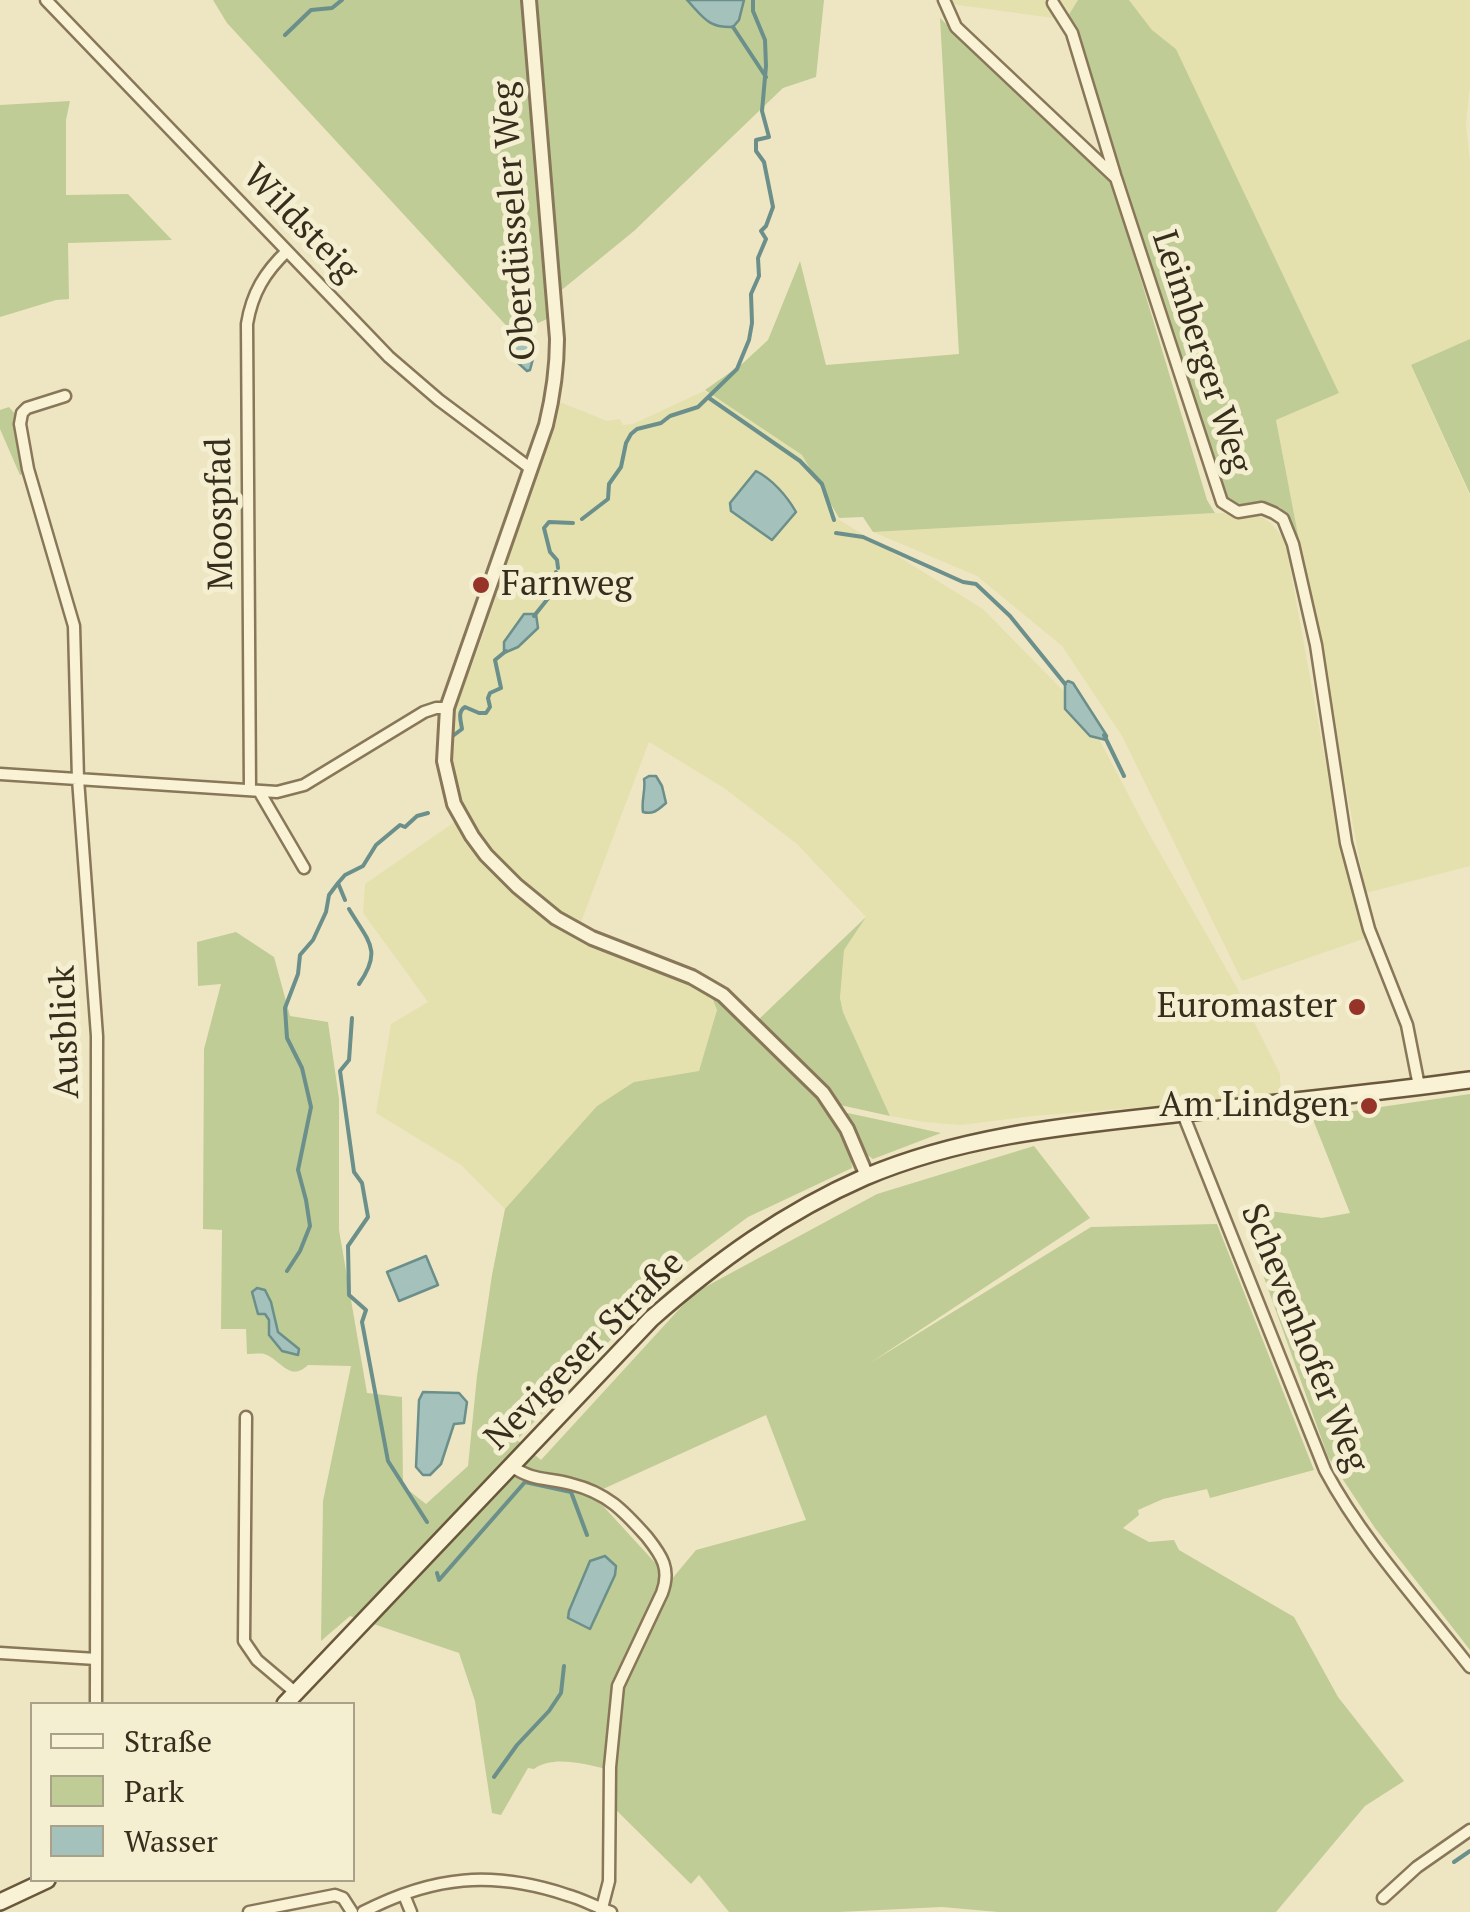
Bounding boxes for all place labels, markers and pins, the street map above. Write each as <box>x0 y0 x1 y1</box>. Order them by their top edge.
place label: Farnweg <box>501 564 633 606</box>
marker: Farnweg <box>470 574 492 596</box>
place label: Euromaster <box>1157 986 1337 1028</box>
marker: Euromaster <box>1346 996 1368 1018</box>
place label: Am Lindgen <box>1160 1085 1349 1127</box>
marker: Am Lindgen <box>1358 1095 1380 1117</box>

